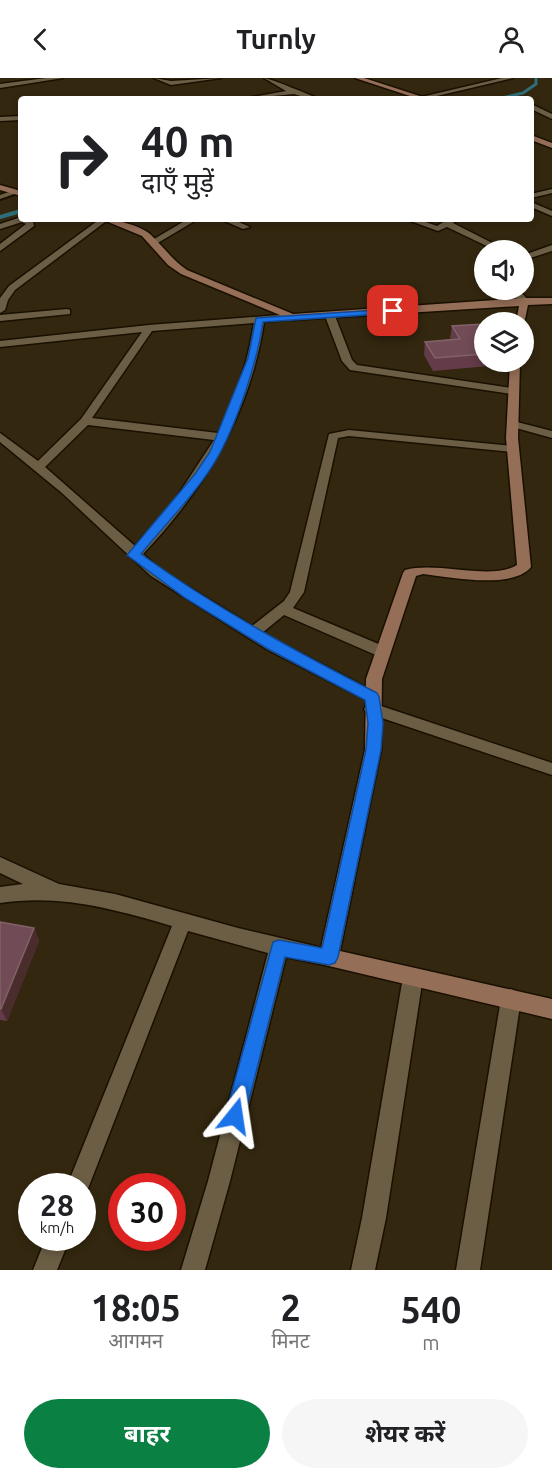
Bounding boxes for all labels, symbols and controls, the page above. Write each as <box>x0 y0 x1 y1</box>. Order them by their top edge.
icon: back <box>24 23 57 56</box>
icon: person <box>495 23 528 56</box>
text: Turnly <box>236 24 316 54</box>
text: 40 m <box>141 118 235 165</box>
icon: right <box>42 120 120 198</box>
text: दाएँ मुड़ें <box>141 167 214 197</box>
map controls <box>474 240 534 372</box>
button: sound <box>474 240 534 300</box>
pin <box>367 285 418 336</box>
icon: arrive <box>376 294 409 327</box>
button: layers <box>474 312 534 372</box>
position arrow <box>203 1084 267 1148</box>
speed limit sign: 30 <box>108 1173 186 1251</box>
text: 28 <box>40 1188 74 1222</box>
text: km/h <box>40 1219 74 1236</box>
text: 18:05 <box>91 1287 181 1328</box>
text: 2 <box>280 1287 301 1328</box>
text: 540 <box>400 1289 461 1330</box>
text: आगमन <box>108 1329 163 1352</box>
text: मिनट <box>271 1329 310 1352</box>
text: m <box>422 1331 439 1354</box>
button: बाहर <box>24 1399 270 1468</box>
button: शेयर करें <box>282 1399 528 1468</box>

